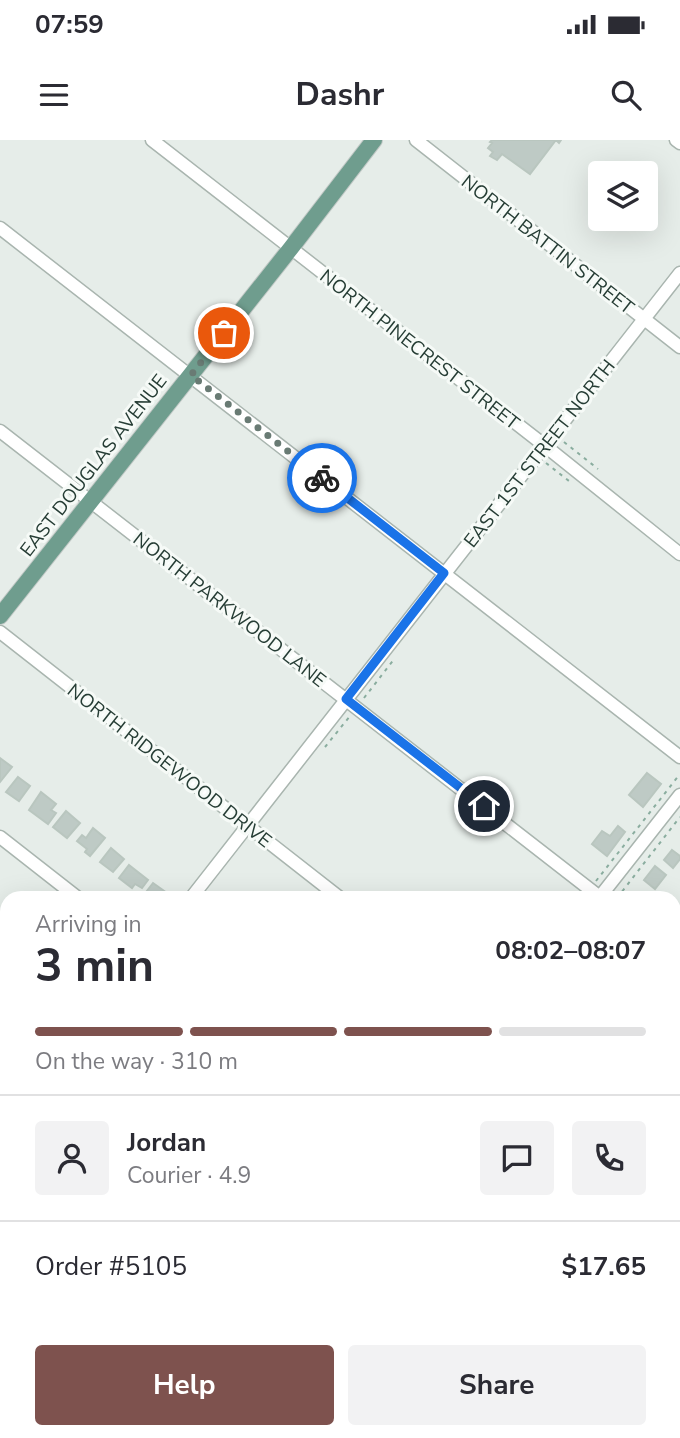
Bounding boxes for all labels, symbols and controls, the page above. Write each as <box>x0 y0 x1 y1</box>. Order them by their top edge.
text: 07:59 <box>35 7 104 42</box>
text: Dashr <box>296 73 384 116</box>
icon: menu <box>35 76 73 114</box>
icon: search <box>607 76 645 114</box>
map controls <box>588 161 658 231</box>
button: layers <box>588 161 658 231</box>
street label: NORTH BATTIN STREET <box>456 169 640 321</box>
street label: NORTH PINECREST STREET <box>314 264 525 436</box>
pin <box>194 303 254 363</box>
icon: bag <box>205 314 243 352</box>
street label: EAST 1ST STREET NORTH <box>458 354 621 553</box>
street label: EAST DOUGLAS AVENUE <box>14 369 173 562</box>
courier <box>287 443 357 513</box>
icon: bike <box>303 459 341 497</box>
street label: NORTH PARKWOOD LANE <box>128 526 331 693</box>
street label: NORTH RIDGEWOOD DRIVE <box>62 678 277 854</box>
pin <box>454 776 514 836</box>
icon: home <box>465 787 503 825</box>
text: Arriving in <box>35 909 142 940</box>
text: 08:02–08:07 <box>495 933 646 968</box>
text: 3 min <box>35 934 154 997</box>
text: On the way · 310 m <box>35 1046 238 1077</box>
button: person <box>35 1121 109 1195</box>
button: chat <box>480 1121 554 1195</box>
button: phone <box>572 1121 646 1195</box>
text: Jordan <box>127 1125 206 1160</box>
text: Courier · 4.9 <box>127 1160 251 1191</box>
text: Order #5105 <box>35 1249 187 1284</box>
text: $17.65 <box>562 1249 646 1284</box>
button: Help <box>35 1345 334 1425</box>
button: Share <box>348 1345 646 1425</box>

